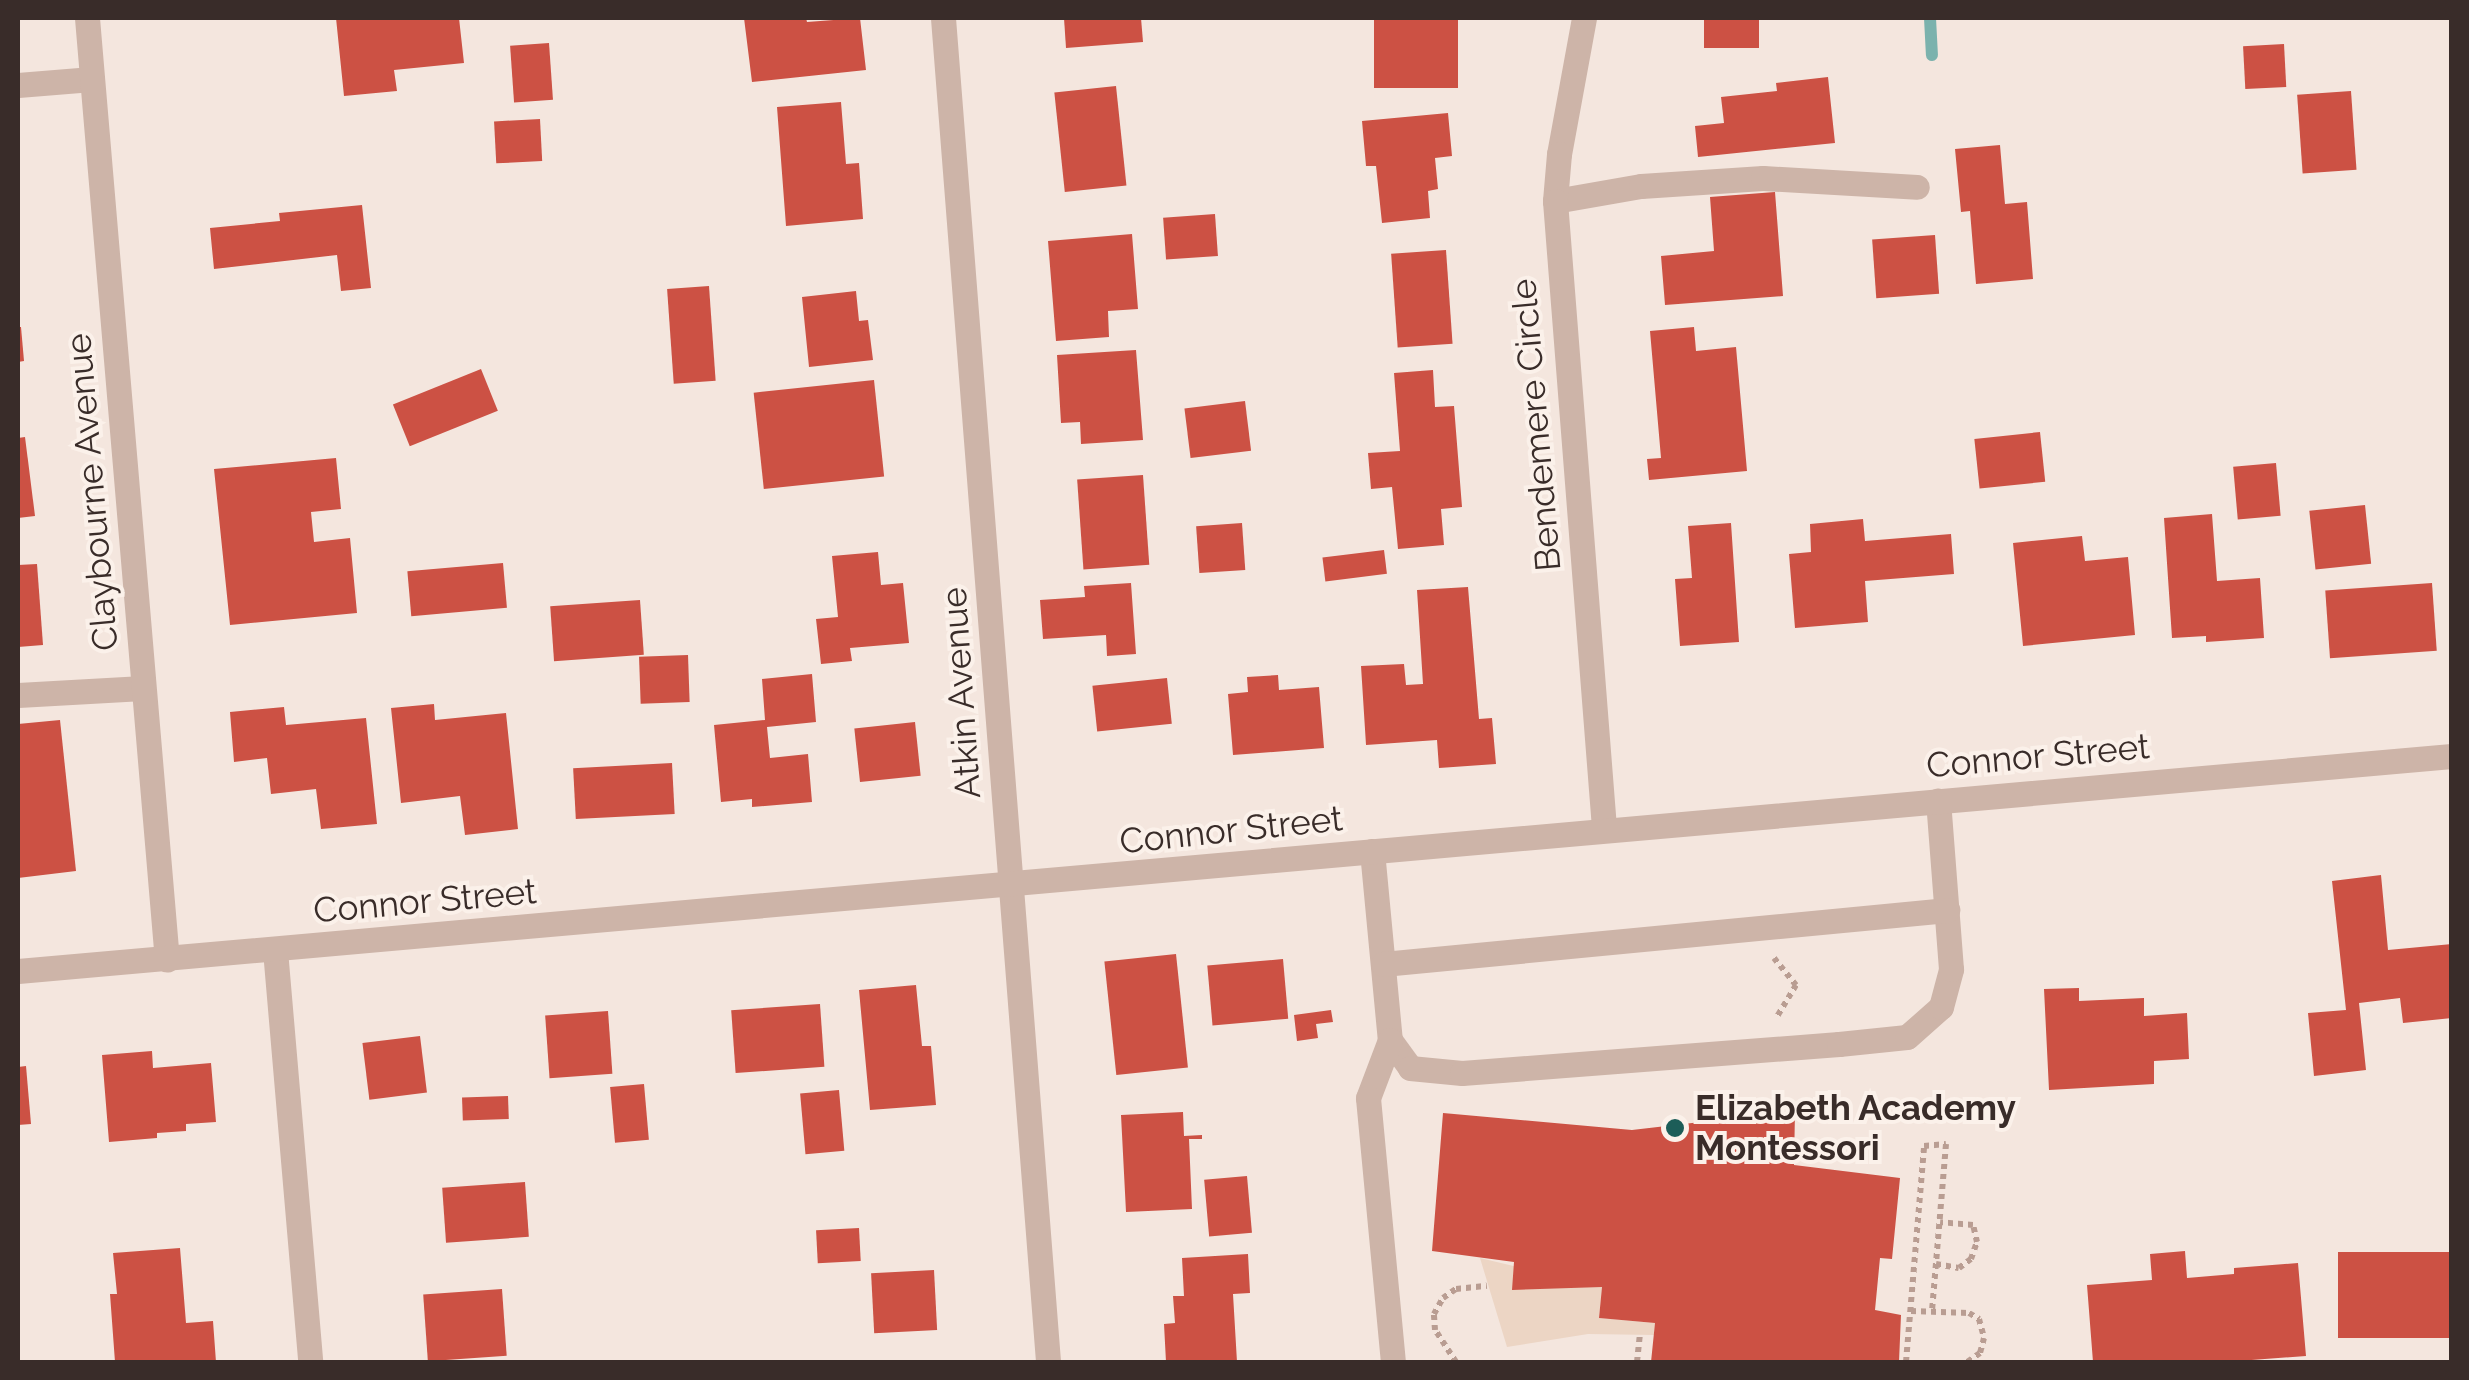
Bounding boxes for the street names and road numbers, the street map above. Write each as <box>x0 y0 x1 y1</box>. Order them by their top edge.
street label: Bendemere Circle <box>1502 277 1570 573</box>
street label: Claybourne Avenue <box>57 331 127 653</box>
street label: Atkin Avenue <box>933 585 989 801</box>
street label: Connor Street <box>1924 725 2152 787</box>
street label: Connor Street <box>1117 797 1345 863</box>
street label: Connor Street <box>311 870 539 932</box>

